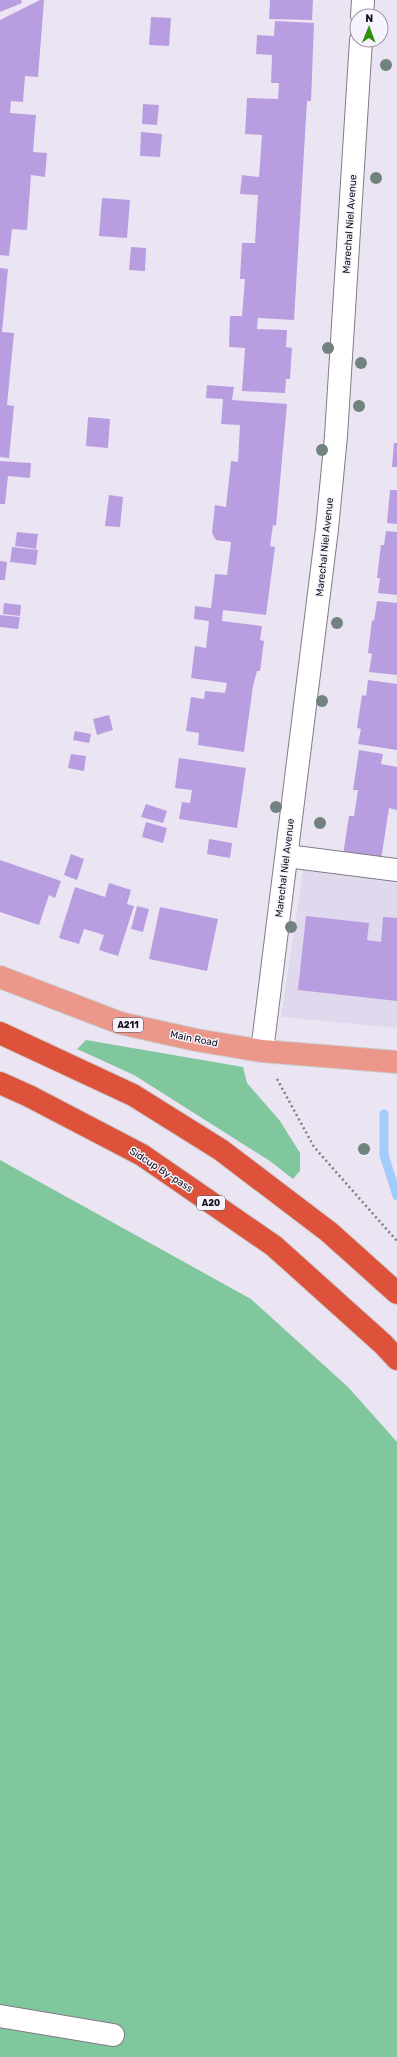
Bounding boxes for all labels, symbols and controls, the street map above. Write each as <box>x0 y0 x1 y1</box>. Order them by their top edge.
north arrow <box>349 8 389 48</box>
text: N <box>365 12 373 25</box>
street label: Marechal Niel Avenue <box>341 174 359 274</box>
street label: Marechal Niel Avenue <box>314 497 336 597</box>
street label: Marechal Niel Avenue <box>273 818 297 918</box>
road number: A211 <box>113 1018 143 1032</box>
street label: Main Road <box>169 1029 219 1049</box>
street label: Sidcup By-pass <box>127 1145 195 1195</box>
road number: A20 <box>197 1196 225 1210</box>

